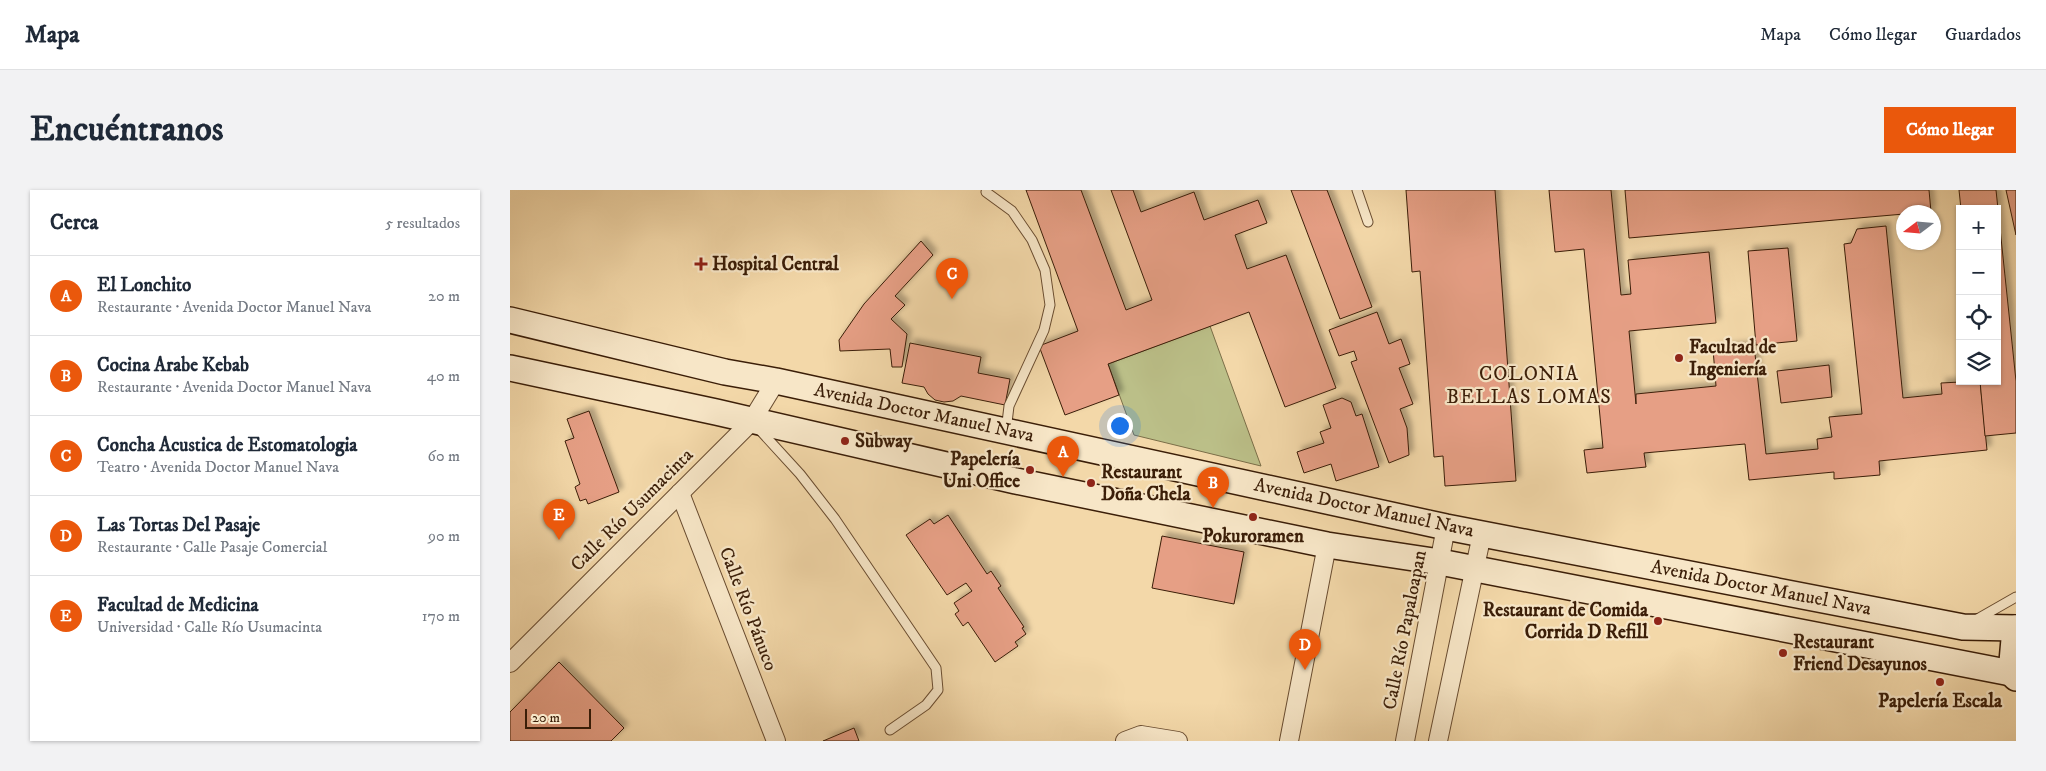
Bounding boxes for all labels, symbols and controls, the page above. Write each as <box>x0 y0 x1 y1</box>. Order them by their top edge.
text: Mapa <box>25 20 79 50</box>
text: Mapa <box>1760 24 1801 46</box>
text: Cómo llegar <box>1829 24 1917 46</box>
text: Guardados <box>1945 24 2021 46</box>
button: Cómo llegar <box>1884 107 2016 153</box>
text: Encuéntranos <box>30 108 224 152</box>
north arrow <box>1896 205 1941 250</box>
map controls <box>1956 205 2001 385</box>
button: + <box>1956 205 2001 250</box>
text: Cerca <box>50 210 98 236</box>
text: 5 resultados <box>385 213 460 233</box>
button: − <box>1956 250 2001 295</box>
place label: Hospital Central <box>712 253 839 276</box>
marker: Hospital Central <box>694 257 708 271</box>
pin: C <box>936 258 968 299</box>
text: El Lonchito <box>97 274 191 297</box>
text: A <box>61 286 71 306</box>
text: 20 m <box>428 286 460 306</box>
button: locate <box>1956 295 2001 340</box>
text: Restaurante · Avenida Doctor Manuel Nava <box>97 297 371 317</box>
place label: Facultad de Ingeniería <box>1689 336 1776 381</box>
button: layers <box>1956 340 2001 385</box>
marker: Facultad de Ingeniería <box>1673 352 1685 364</box>
text: Cocina Arabe Kebab <box>97 354 249 377</box>
district label: COLONIA BELLAS LOMAS <box>1446 362 1612 410</box>
text: B <box>61 366 71 386</box>
text: 40 m <box>427 366 460 386</box>
text: Restaurante · Avenida Doctor Manuel Nava <box>97 377 371 397</box>
street label: Avenida Doctor Manuel Nava <box>812 378 1036 448</box>
your location <box>1107 413 1133 439</box>
place label: Subway <box>855 430 913 453</box>
text: Concha Acustica de Estomatologia <box>97 434 357 457</box>
marker: Subway <box>839 435 851 447</box>
pin: A <box>1047 436 1079 477</box>
street label: Calle Río Usumacinta <box>566 444 698 576</box>
text: C <box>61 446 71 466</box>
text: 60 m <box>428 446 460 466</box>
place label: Papelería Uni Office <box>943 448 1021 493</box>
text: Teatro · Avenida Doctor Manuel Nava <box>97 457 339 477</box>
place label: Restaurant Doña Chela <box>1101 461 1192 506</box>
marker: Papelería Uni Office <box>1024 464 1036 476</box>
pin: B <box>1197 467 1229 508</box>
street label: Avenida Doctor Manuel Nava <box>1252 473 1476 543</box>
marker: Restaurant Doña Chela <box>1085 477 1097 489</box>
pin: E <box>543 499 575 540</box>
marker: Pokuroramen <box>1247 511 1259 523</box>
text: Las Tortas Del Pasaje <box>97 514 260 537</box>
place label: Pokuroramen <box>1202 525 1305 548</box>
text: D <box>60 526 72 546</box>
text: 90 m <box>428 526 460 546</box>
text: Restaurante · Calle Pasaje Comercial <box>97 537 327 557</box>
street label: Calle Río Pánuco <box>714 544 782 674</box>
street label: Calle Río Papaloapan <box>1378 548 1432 712</box>
street label: Avenida Doctor Manuel Nava <box>1649 555 1873 621</box>
text: Facultad de Medicina <box>97 594 259 617</box>
place label: Restaurant de Comida Corrida D Refill <box>1483 599 1649 644</box>
text: E <box>60 606 72 626</box>
text: 170 m <box>422 606 460 626</box>
marker: Restaurant de Comida Corrida D Refill <box>1652 615 1664 627</box>
text: Universidad · Calle Río Usumacinta <box>97 617 322 637</box>
pin: D <box>1289 629 1321 670</box>
place label: Restaurant Friend Desayunos <box>1793 631 1928 676</box>
marker: Restaurant Friend Desayunos <box>1777 647 1789 659</box>
marker: Papelería Escala <box>1934 676 1946 688</box>
place label: Papelería Escala <box>1878 690 2003 713</box>
scale bar <box>525 706 591 729</box>
text: 20 m <box>532 709 560 727</box>

